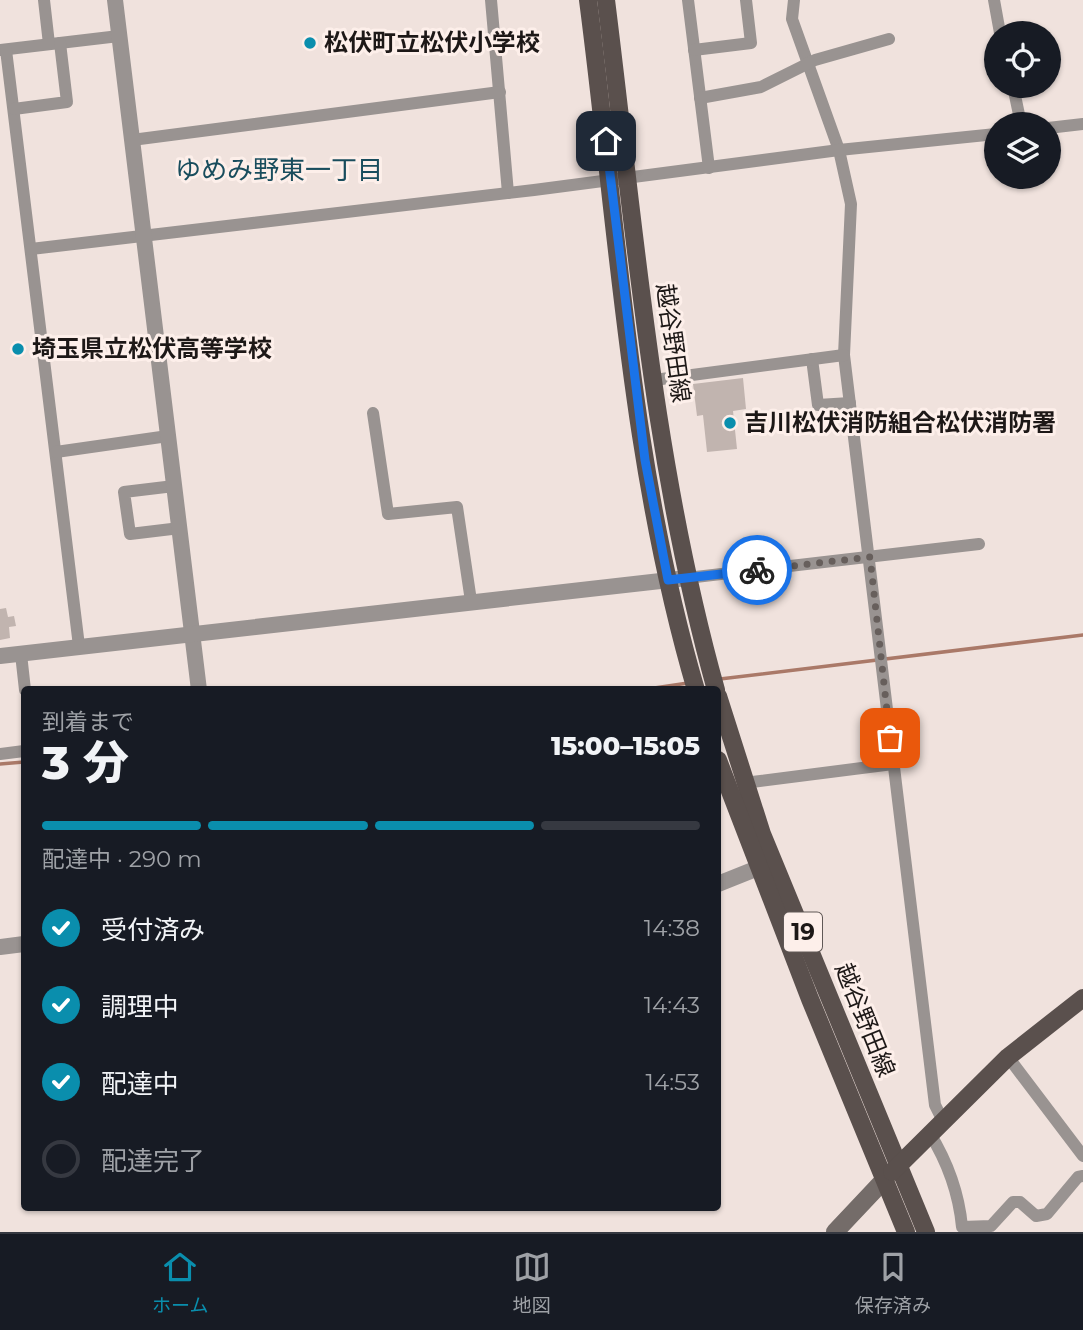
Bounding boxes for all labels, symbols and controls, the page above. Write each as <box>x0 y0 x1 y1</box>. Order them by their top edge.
map controls <box>984 21 1061 189</box>
button: locate <box>984 21 1061 98</box>
place label: 松伏町立松伏小学校 <box>324 28 540 57</box>
marker: 松伏町立松伏小学校 <box>302 35 318 51</box>
pin <box>576 111 636 171</box>
button: layers <box>984 112 1061 189</box>
icon: home <box>587 122 625 160</box>
district label: ゆめみ野東一丁目 <box>175 154 383 186</box>
street label: 越谷野田線 <box>651 281 696 404</box>
place label: 埼玉県立松伏高等学校 <box>32 334 272 363</box>
marker: 埼玉県立松伏高等学校 <box>10 341 26 357</box>
place label: 吉川松伏消防組合松伏消防署 <box>744 408 1056 437</box>
marker: 吉川松伏消防組合松伏消防署 <box>722 415 738 431</box>
courier <box>722 535 792 605</box>
icon: bike <box>738 551 776 589</box>
text: 到着まで <box>42 708 134 736</box>
pin <box>860 708 920 768</box>
icon: bag <box>871 719 909 757</box>
text: 15:00–15:05 <box>551 730 700 762</box>
text: 3 分 <box>42 734 129 791</box>
text: 配達中 · 290 m <box>42 845 202 873</box>
icon: check <box>42 909 80 947</box>
road number: 19 <box>784 912 822 951</box>
text: 受付済み <box>101 914 205 946</box>
text: 14:38 <box>644 914 700 942</box>
street label: 越谷野田線 <box>830 959 901 1081</box>
icon: check <box>42 986 80 1024</box>
text: 調理中 <box>101 991 179 1023</box>
text: 14:43 <box>644 991 700 1019</box>
icon: check <box>42 1063 80 1101</box>
text: 配達中 <box>101 1068 179 1100</box>
text: 14:53 <box>646 1068 700 1096</box>
text: 配達完了 <box>101 1145 205 1177</box>
tab: ホーム <box>152 1248 209 1317</box>
tab: 地図 <box>513 1248 551 1317</box>
tab: 保存済み <box>855 1248 931 1317</box>

